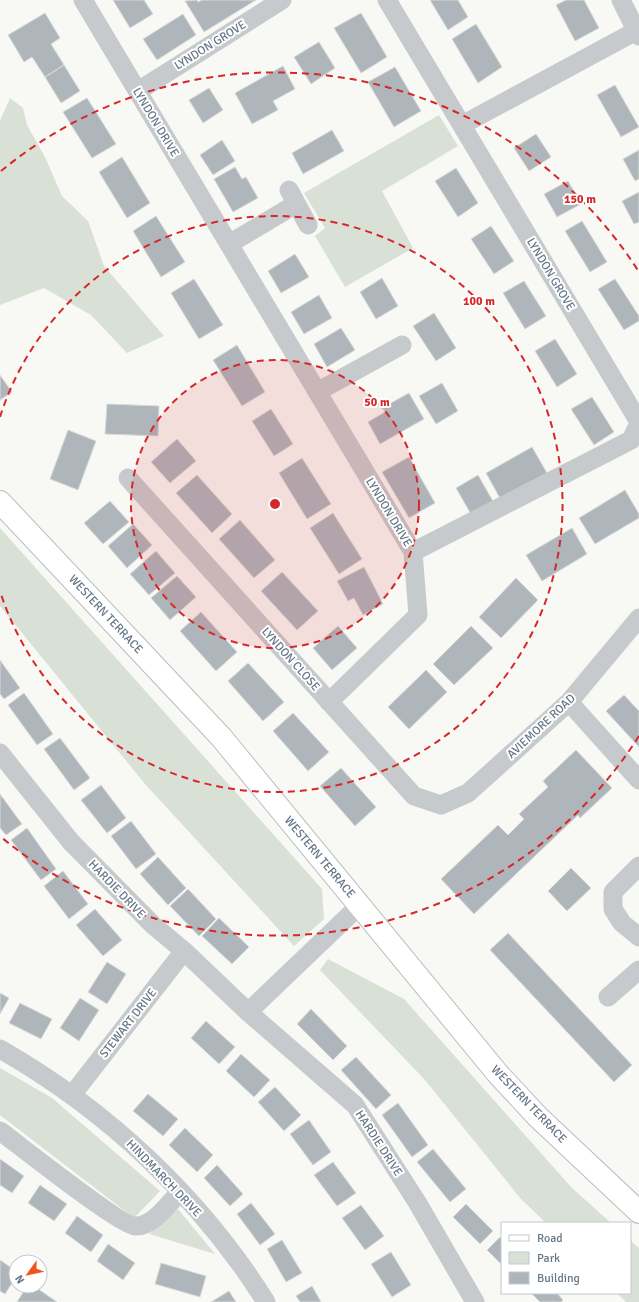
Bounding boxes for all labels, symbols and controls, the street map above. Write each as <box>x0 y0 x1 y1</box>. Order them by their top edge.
street label: LYNDON GROVE <box>172 17 249 73</box>
street label: LYNDON DRIVE <box>129 85 182 160</box>
text: 150 m <box>564 192 596 207</box>
street label: LYNDON GROVE <box>523 235 578 313</box>
text: 100 m <box>463 294 495 309</box>
text: 50 m <box>364 395 390 410</box>
street label: LYNDON DRIVE <box>362 475 415 550</box>
centre of rings <box>268 497 282 511</box>
street label: WESTERN TERRACE <box>65 572 146 657</box>
street label: LYNDON CLOSE <box>258 624 323 694</box>
street label: AVIEMORE ROAD <box>504 691 579 762</box>
street label: WESTERN TERRACE <box>281 813 358 902</box>
street label: HARDIE DRIVE <box>85 857 148 922</box>
street label: STEWART DRIVE <box>97 985 160 1061</box>
street label: WESTERN TERRACE <box>488 1062 570 1147</box>
street label: HARDIE DRIVE <box>352 1108 406 1179</box>
street label: HINDMARCH DRIVE <box>123 1137 205 1220</box>
legend <box>501 1222 631 1294</box>
text: Road <box>537 1231 563 1246</box>
text: Park <box>537 1251 560 1266</box>
north arrow <box>8 1254 48 1294</box>
text: Building <box>537 1271 580 1286</box>
text: N <box>12 1272 28 1286</box>

